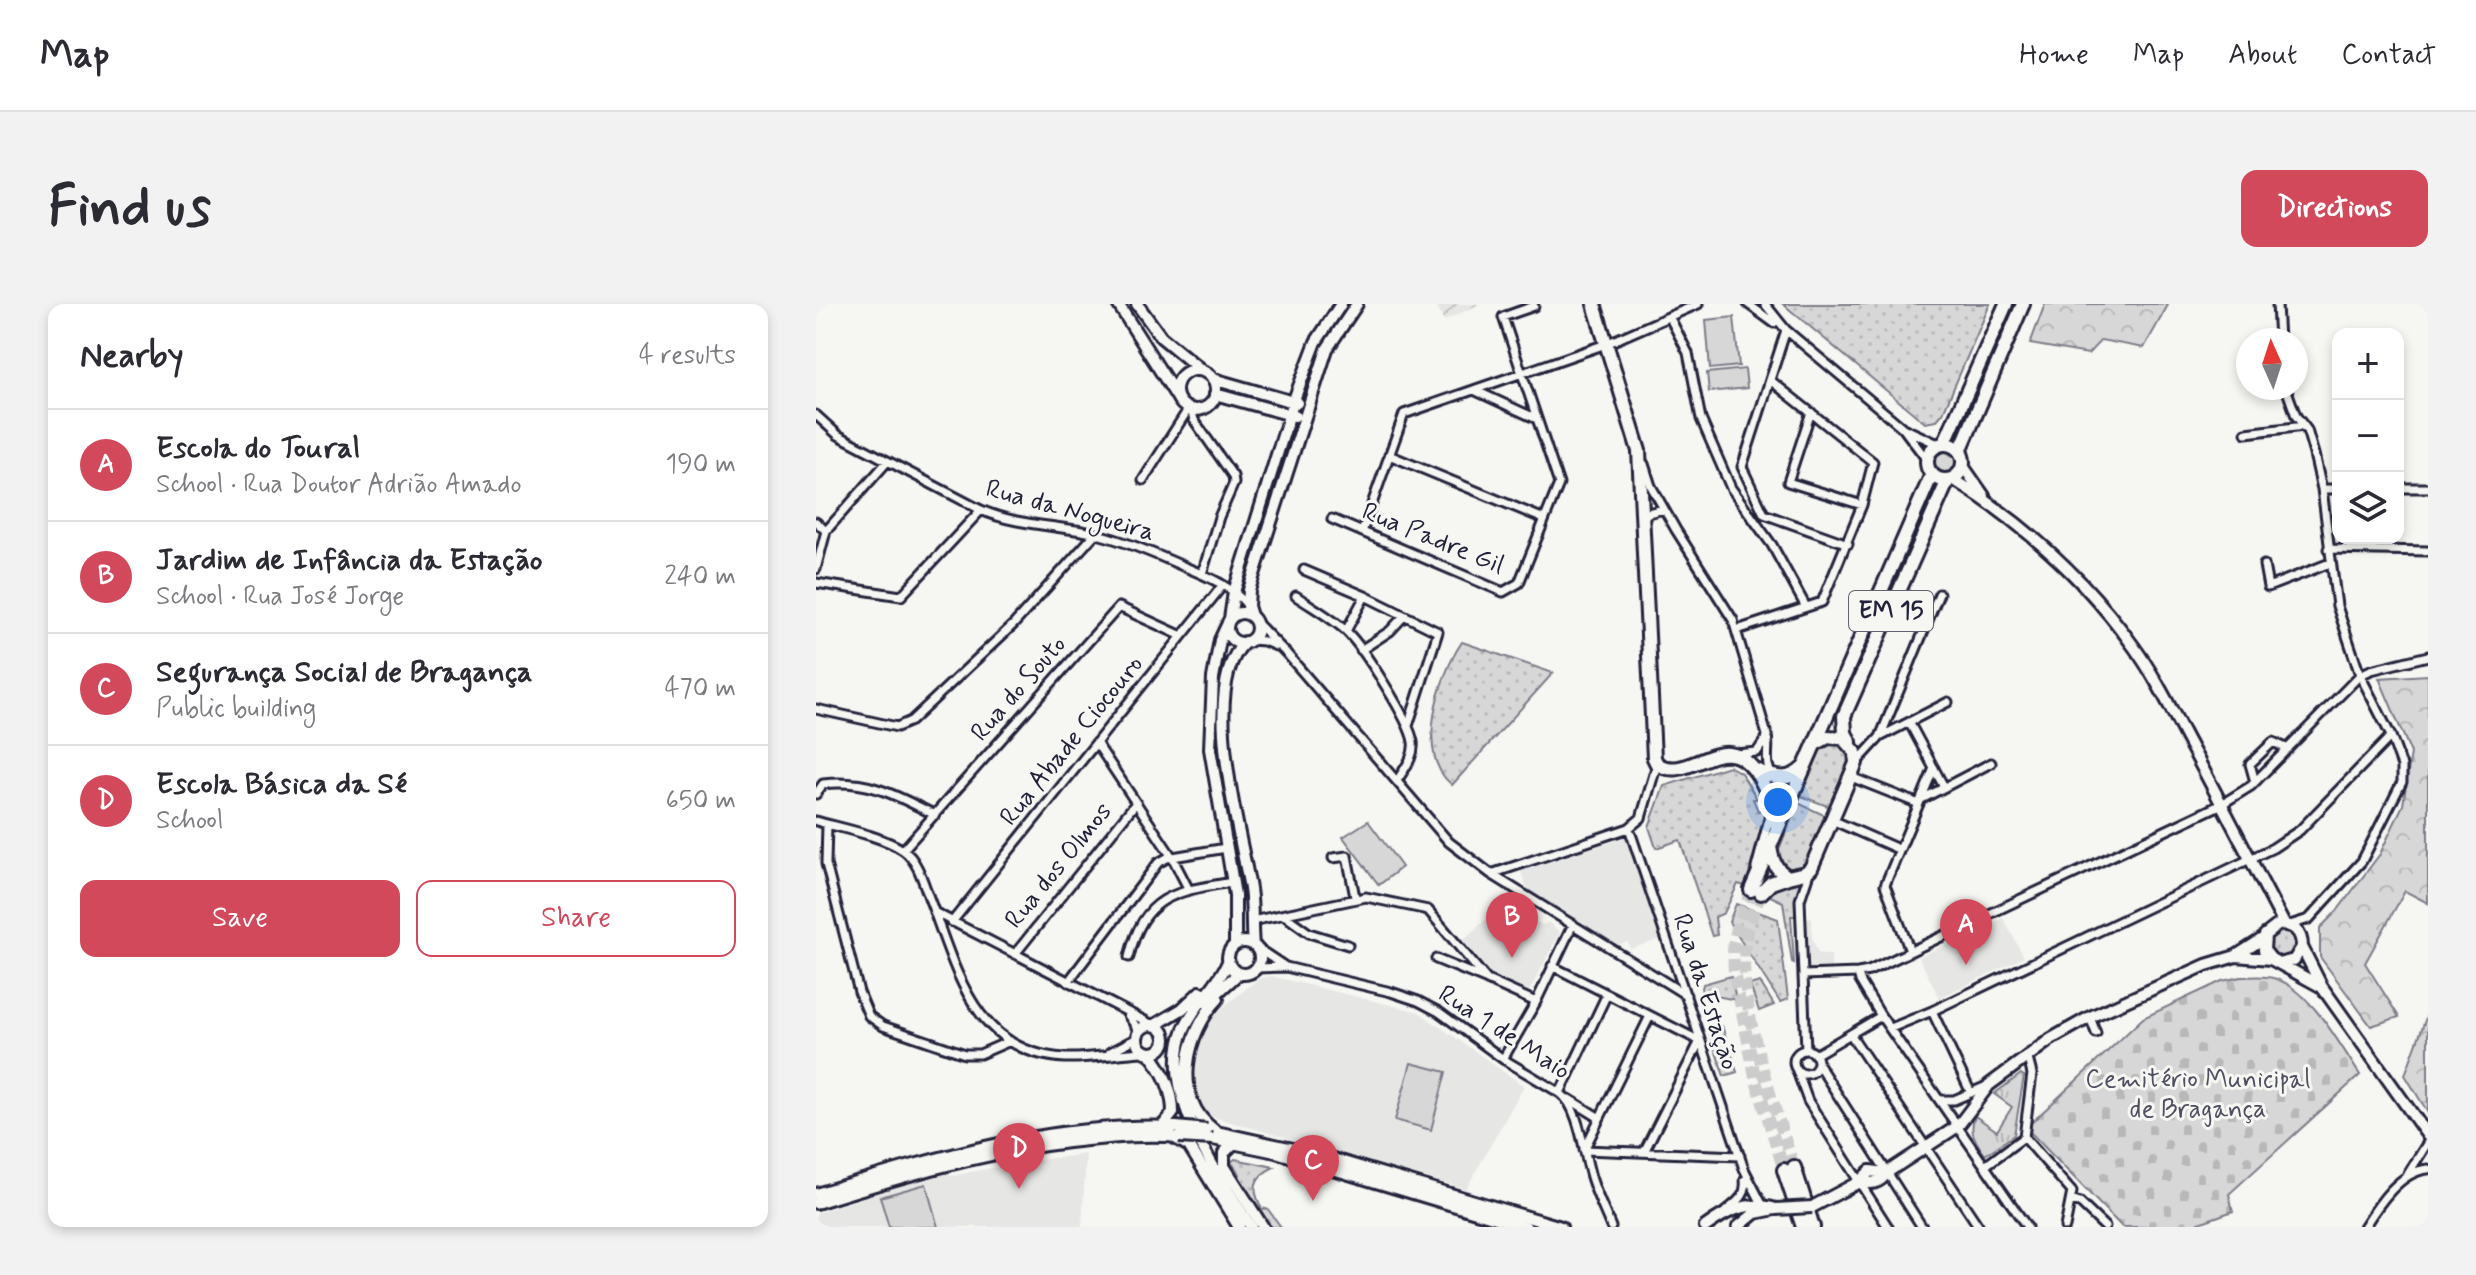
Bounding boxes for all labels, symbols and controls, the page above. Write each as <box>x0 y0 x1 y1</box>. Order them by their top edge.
text: Map <box>40 31 110 80</box>
text: Home <box>2019 37 2089 74</box>
text: Map <box>2133 37 2184 74</box>
text: About <box>2228 37 2297 74</box>
text: Contact <box>2341 37 2436 74</box>
button: Directions <box>2241 170 2428 247</box>
text: Find us <box>48 172 211 245</box>
north arrow <box>2236 328 2308 400</box>
map controls <box>2332 328 2404 544</box>
button: + <box>2332 328 2404 400</box>
text: Nearby <box>80 334 184 379</box>
text: 4 results <box>639 339 736 373</box>
button: − <box>2332 400 2404 472</box>
text: Escola do Toural <box>156 429 360 468</box>
text: A <box>97 448 115 482</box>
text: 190 m <box>666 448 736 482</box>
text: School · Rua Doutor Adrião Amado <box>156 468 522 502</box>
street label: Rua da Nogueira <box>981 472 1158 552</box>
button: layers <box>2332 472 2404 544</box>
street label: Rua Padre Gil <box>1357 495 1509 583</box>
text: Jardim de Infância da Estação <box>156 541 543 580</box>
text: B <box>98 560 114 594</box>
text: 240 m <box>664 560 736 594</box>
text: School · Rua José Jorge <box>156 580 404 614</box>
road number: EM 15 <box>1849 591 1933 631</box>
street label: Rua do Souto <box>964 629 1074 749</box>
street label: Rua Abade Ciocouro <box>993 649 1151 833</box>
text: Segurança Social de Bragança <box>156 653 533 692</box>
text: C <box>97 672 115 706</box>
text: 470 m <box>664 672 736 706</box>
text: Public building <box>156 692 316 726</box>
text: Escola Básica da Sé <box>156 765 407 804</box>
your location <box>1758 782 1798 822</box>
text: D <box>97 784 115 818</box>
text: 650 m <box>665 784 736 818</box>
street label: Rua dos Olmos <box>998 796 1120 936</box>
text: School <box>156 804 223 838</box>
button: Save <box>80 880 400 957</box>
button: Share <box>416 880 736 957</box>
pin: B <box>1486 892 1538 958</box>
pin: A <box>1940 899 1992 965</box>
street label: Rua da Estação <box>1664 910 1746 1074</box>
street label: Rua 1 de Maio <box>1431 978 1577 1088</box>
park label: Cemitério Municipal de Bragança <box>2085 1063 2311 1127</box>
pin: D <box>993 1123 1045 1189</box>
pin: C <box>1287 1135 1339 1201</box>

